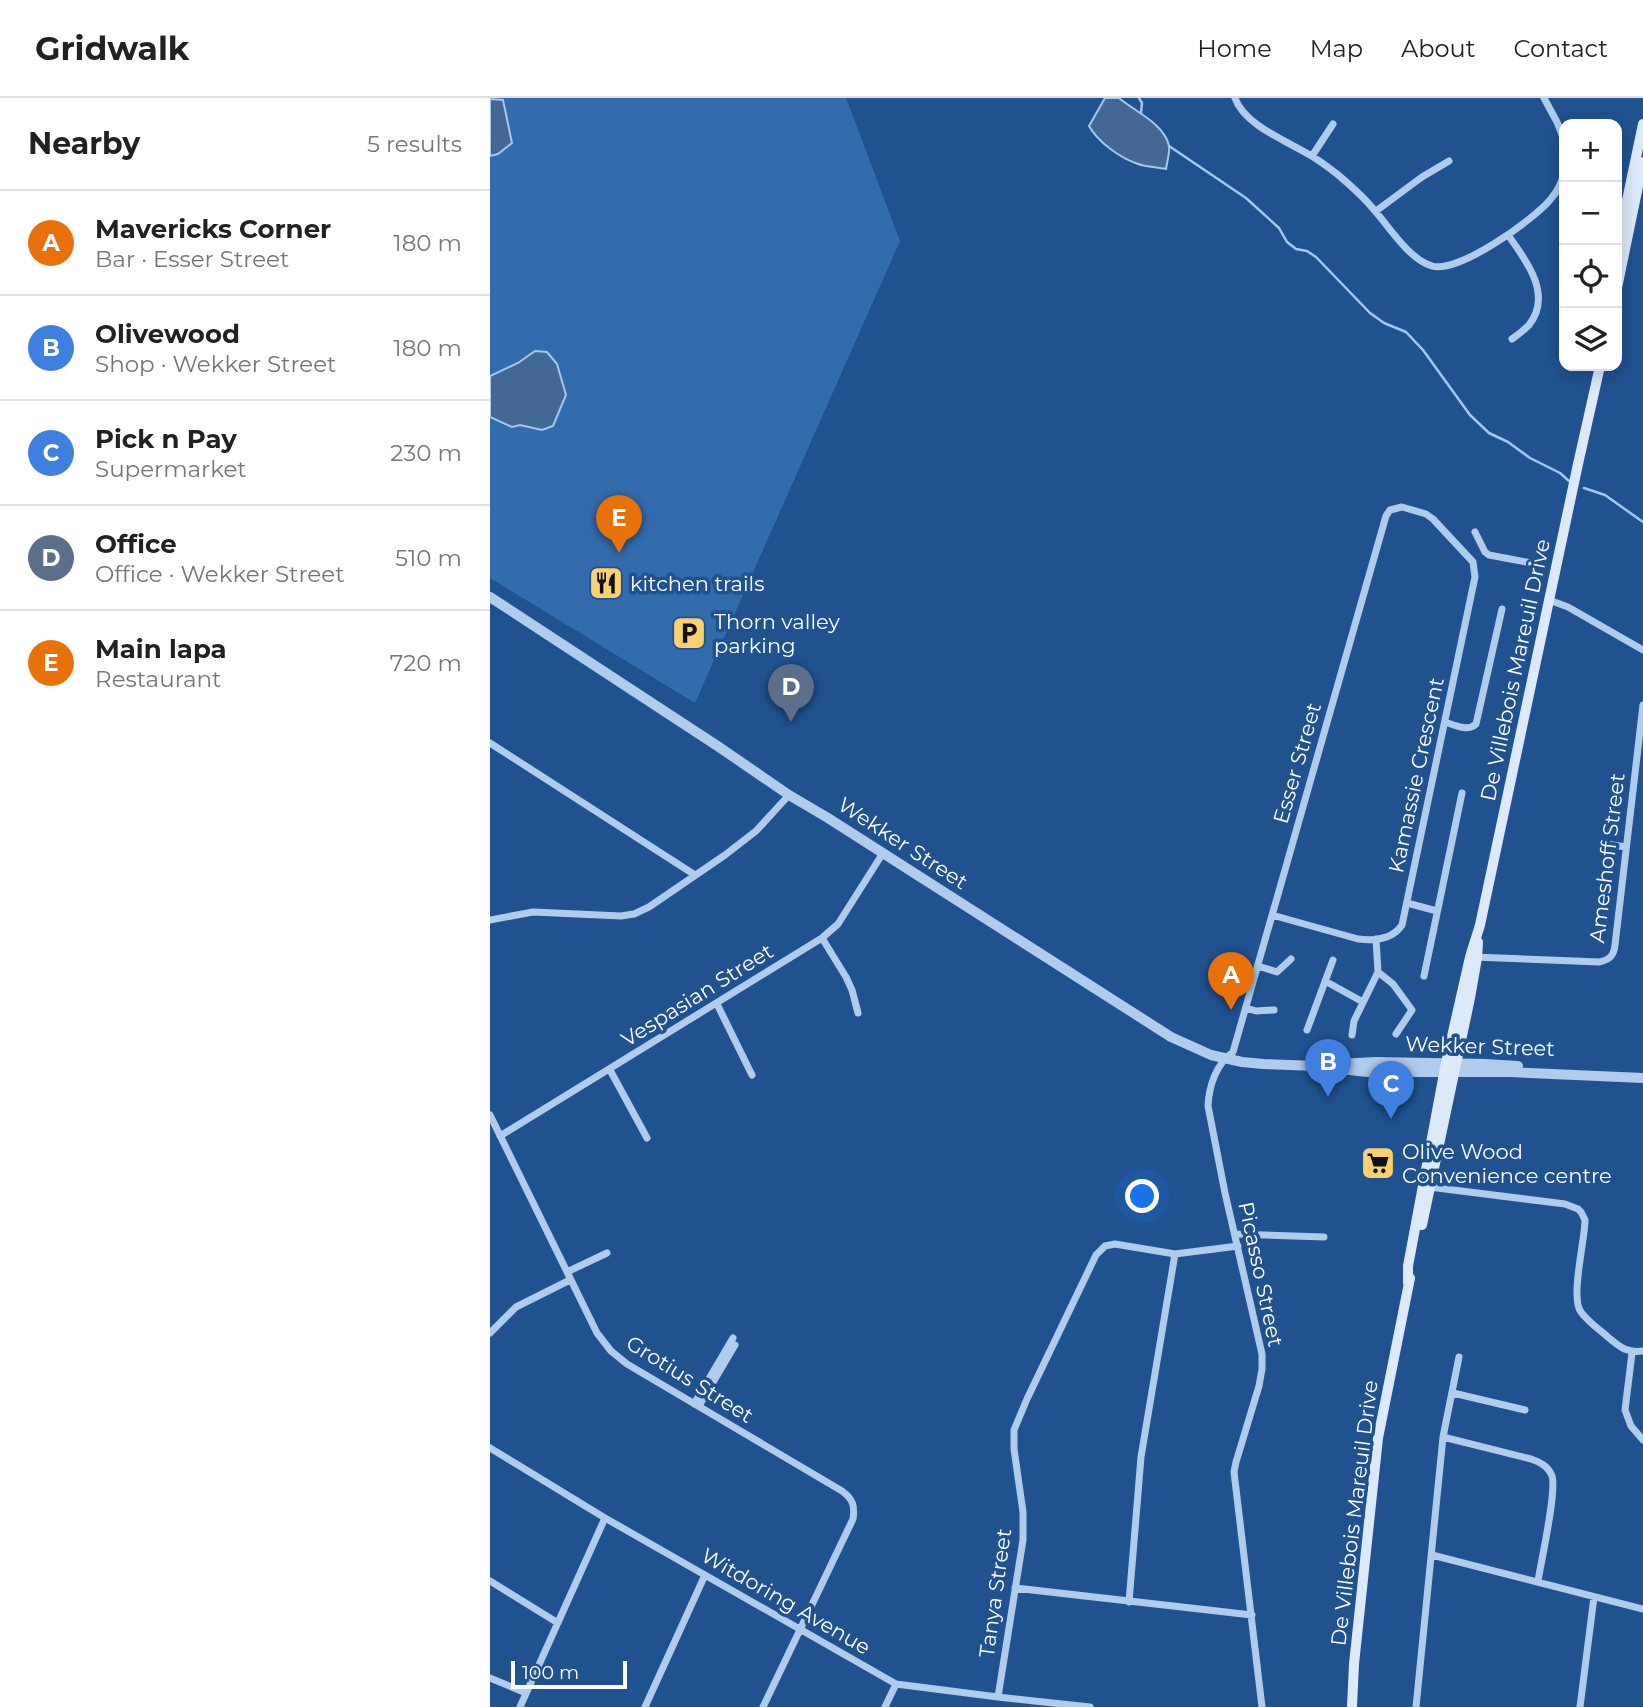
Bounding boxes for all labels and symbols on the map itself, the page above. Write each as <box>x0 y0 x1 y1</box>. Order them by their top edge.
pin: E <box>596 495 642 553</box>
street label: De Villebois Mareuil Drive <box>1475 537 1555 803</box>
restaurant icon: kitchen trails <box>587 564 625 602</box>
place label: kitchen trails <box>630 571 764 596</box>
place label: Thorn valley parking <box>714 609 841 658</box>
parking icon: Thorn valley parking <box>670 614 708 652</box>
pin: D <box>768 664 814 722</box>
street label: Kamassie Crescent <box>1383 675 1449 875</box>
street label: Esser Street <box>1268 700 1326 826</box>
street label: Ameshoff Street <box>1584 772 1630 944</box>
street label: Wekker Street <box>833 792 973 894</box>
street label: Vespasian Street <box>616 938 778 1052</box>
pin: A <box>1208 952 1254 1010</box>
street label: Wekker Street <box>1405 1031 1555 1061</box>
pin: B <box>1305 1039 1351 1097</box>
pin: C <box>1368 1061 1414 1119</box>
place label: Olive Wood Convenience centre <box>1402 1139 1612 1188</box>
supermarket icon: Olive Wood Convenience centre <box>1359 1144 1397 1182</box>
your location <box>1125 1179 1159 1213</box>
street label: Picasso Street <box>1233 1199 1289 1349</box>
street label: Grotius Street <box>622 1330 758 1428</box>
street label: De Villebois Mareuil Drive <box>1325 1379 1383 1647</box>
street label: Tanya Street <box>974 1527 1016 1659</box>
street label: Witdoring Avenue <box>697 1542 875 1660</box>
scale bar <box>511 1658 626 1690</box>

